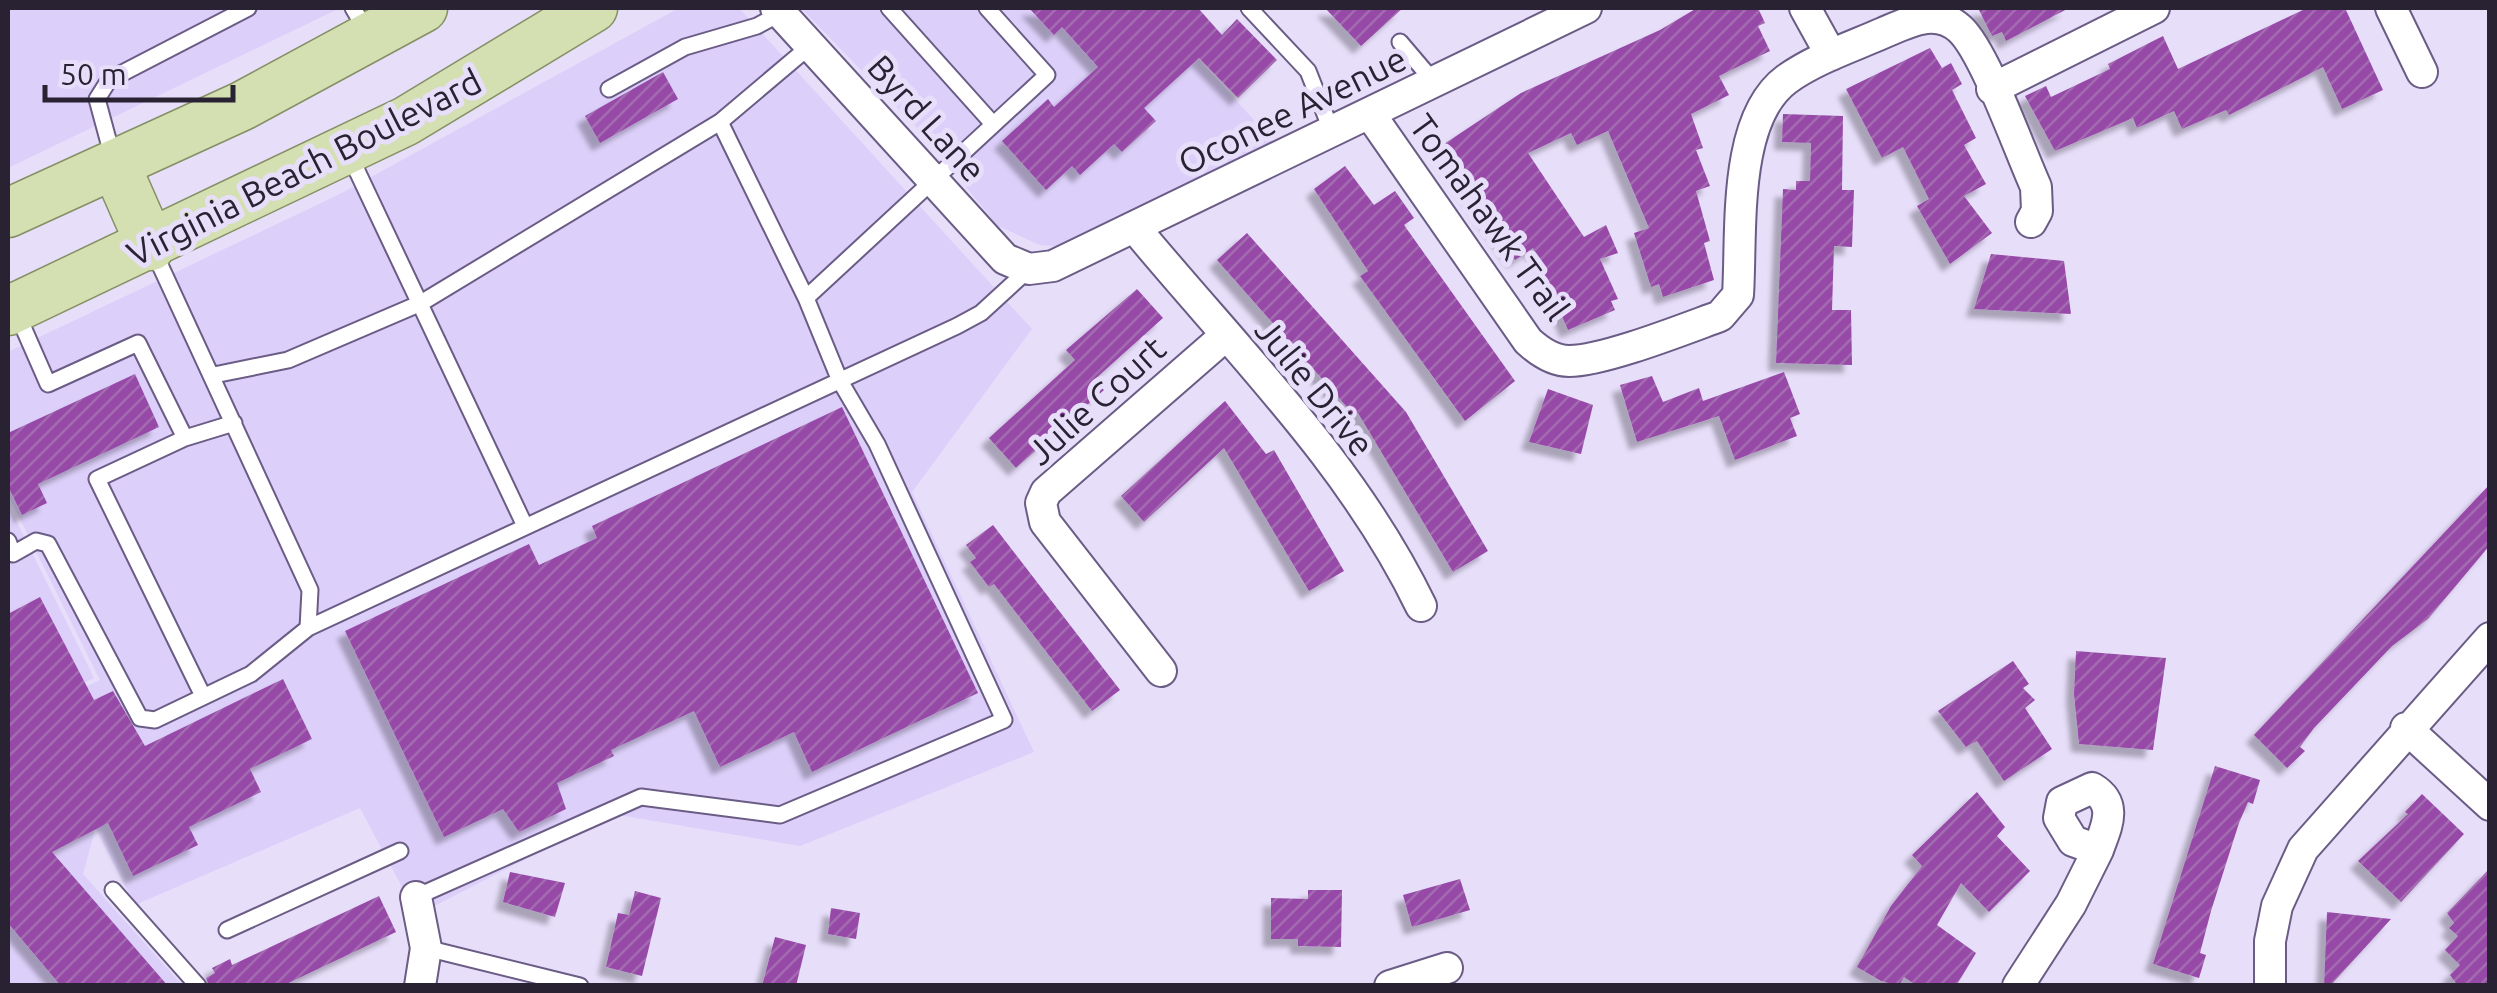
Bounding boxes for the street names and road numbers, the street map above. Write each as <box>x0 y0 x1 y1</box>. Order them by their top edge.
street label: Oconee Avenue <box>1172 38 1412 182</box>
street label: Byrd Lane <box>860 47 994 189</box>
street label: Virginia Beach Boulevard <box>120 60 488 274</box>
street label: Tomahawk Trail <box>1402 106 1578 328</box>
street label: Julie Drive <box>1248 310 1382 464</box>
street label: Julie Court <box>1019 328 1173 472</box>

